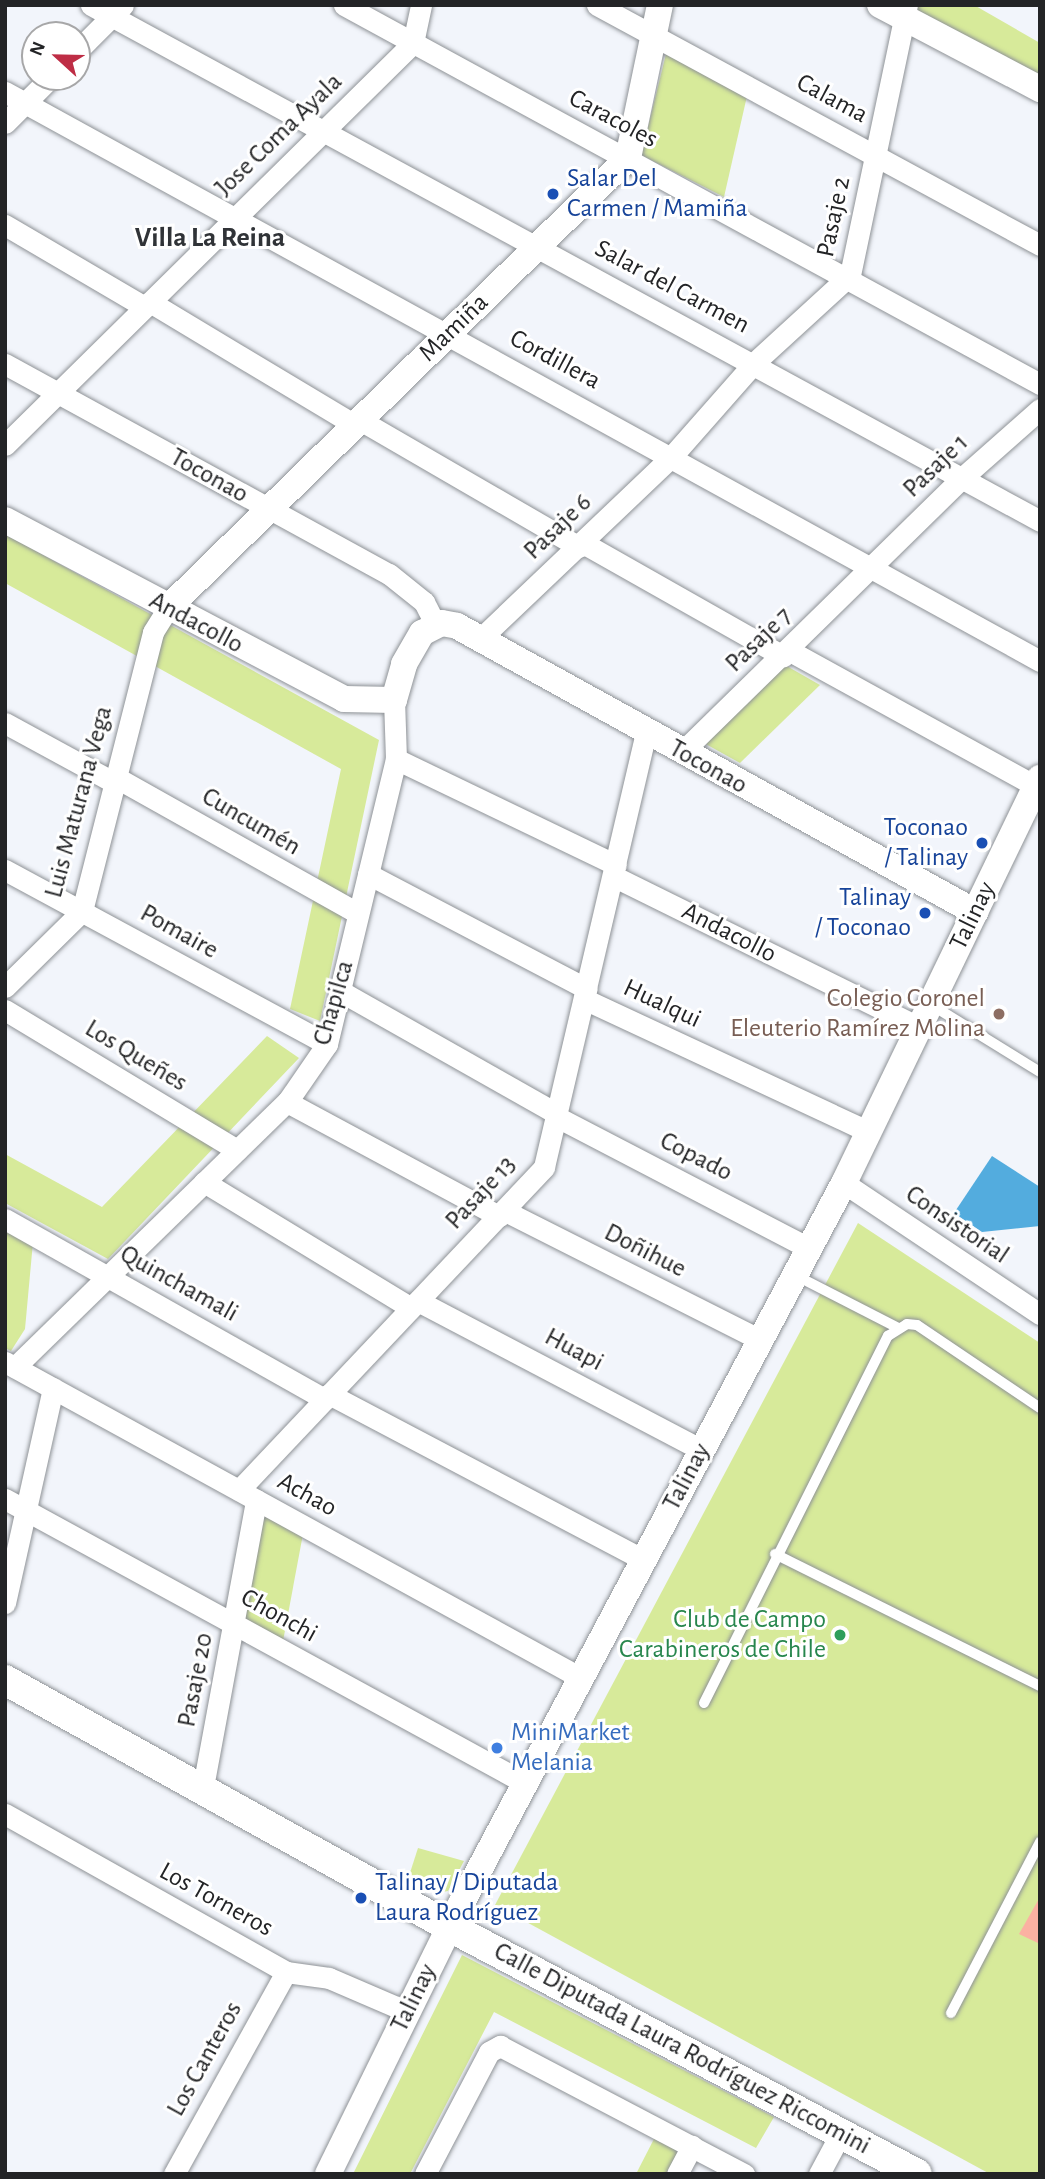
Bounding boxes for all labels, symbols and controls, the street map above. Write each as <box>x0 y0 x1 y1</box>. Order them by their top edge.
north arrow <box>21 21 91 91</box>
text: N <box>27 39 49 58</box>
street label: Jose Coma Ayala <box>209 67 349 203</box>
street label: Calama <box>791 67 873 131</box>
street label: Caracoles <box>563 83 663 155</box>
place label: Salar Del Carmen / Mamiña <box>567 163 747 224</box>
street label: Pasaje 2 <box>810 174 858 260</box>
marker: Salar Del Carmen / Mamiña <box>545 186 561 202</box>
district label: Villa La Reina <box>135 221 285 255</box>
street label: Salar del Carmen <box>589 233 755 341</box>
street label: Mamiña <box>413 287 495 369</box>
street label: Cordillera <box>504 323 606 397</box>
street label: Pasaje 1 <box>897 427 975 505</box>
street label: Toconao <box>164 442 254 510</box>
street label: Pasaje 6 <box>518 487 598 567</box>
street label: Andacollo <box>144 585 248 661</box>
street label: Pasaje 7 <box>719 601 799 679</box>
street label: Luis Maturana Vega <box>38 703 120 901</box>
street label: Toconao <box>663 733 753 801</box>
street label: Cuncumén <box>196 781 306 863</box>
place label: Toconao / Talinay <box>884 812 968 874</box>
marker: Toconao / Talinay <box>974 835 990 851</box>
street label: Talinay <box>943 877 1003 955</box>
place label: Talinay / Toconao <box>815 882 911 944</box>
street label: Andacollo <box>676 896 782 970</box>
street label: Pomaire <box>135 898 223 966</box>
marker: Talinay / Toconao <box>917 905 933 921</box>
street label: Chapilca <box>307 957 361 1049</box>
street label: Hualqui <box>618 973 706 1035</box>
place label: Colegio Coronel Eleuterio Ramírez Molina <box>730 983 985 1044</box>
marker: Colegio Coronel Eleuterio Ramírez Molina <box>991 1006 1007 1022</box>
street label: Los Queñes <box>79 1013 193 1099</box>
street label: Copado <box>655 1126 737 1188</box>
street label: Pasaje 13 <box>439 1150 523 1236</box>
street label: Consistorial <box>899 1179 1015 1271</box>
street label: Doñihue <box>599 1217 691 1285</box>
street label: Quinchamali <box>114 1239 244 1329</box>
street label: Huapi <box>539 1322 609 1378</box>
street label: Talinay <box>656 1438 718 1516</box>
street label: Achao <box>272 1466 342 1524</box>
street label: Chonchi <box>235 1582 323 1650</box>
place label: Club de Campo Carabineros de Chile <box>619 1604 826 1666</box>
marker: Club de Campo Carabineros de Chile <box>832 1627 848 1643</box>
street label: Pasaje 20 <box>172 1630 220 1730</box>
place label: MiniMarket Melania <box>511 1717 630 1778</box>
marker: MiniMarket Melania <box>489 1740 505 1756</box>
street label: Los Torneros <box>154 1856 278 1944</box>
place label: Talinay / Diputada Laura Rodríguez <box>375 1867 558 1928</box>
marker: Talinay / Diputada Laura Rodríguez <box>353 1890 369 1906</box>
street label: Calle Diputada Laura Rodríguez Riccomini <box>488 1936 876 2162</box>
street label: Talinay <box>384 1959 444 2037</box>
street label: Los Canteros <box>161 1996 249 2122</box>

